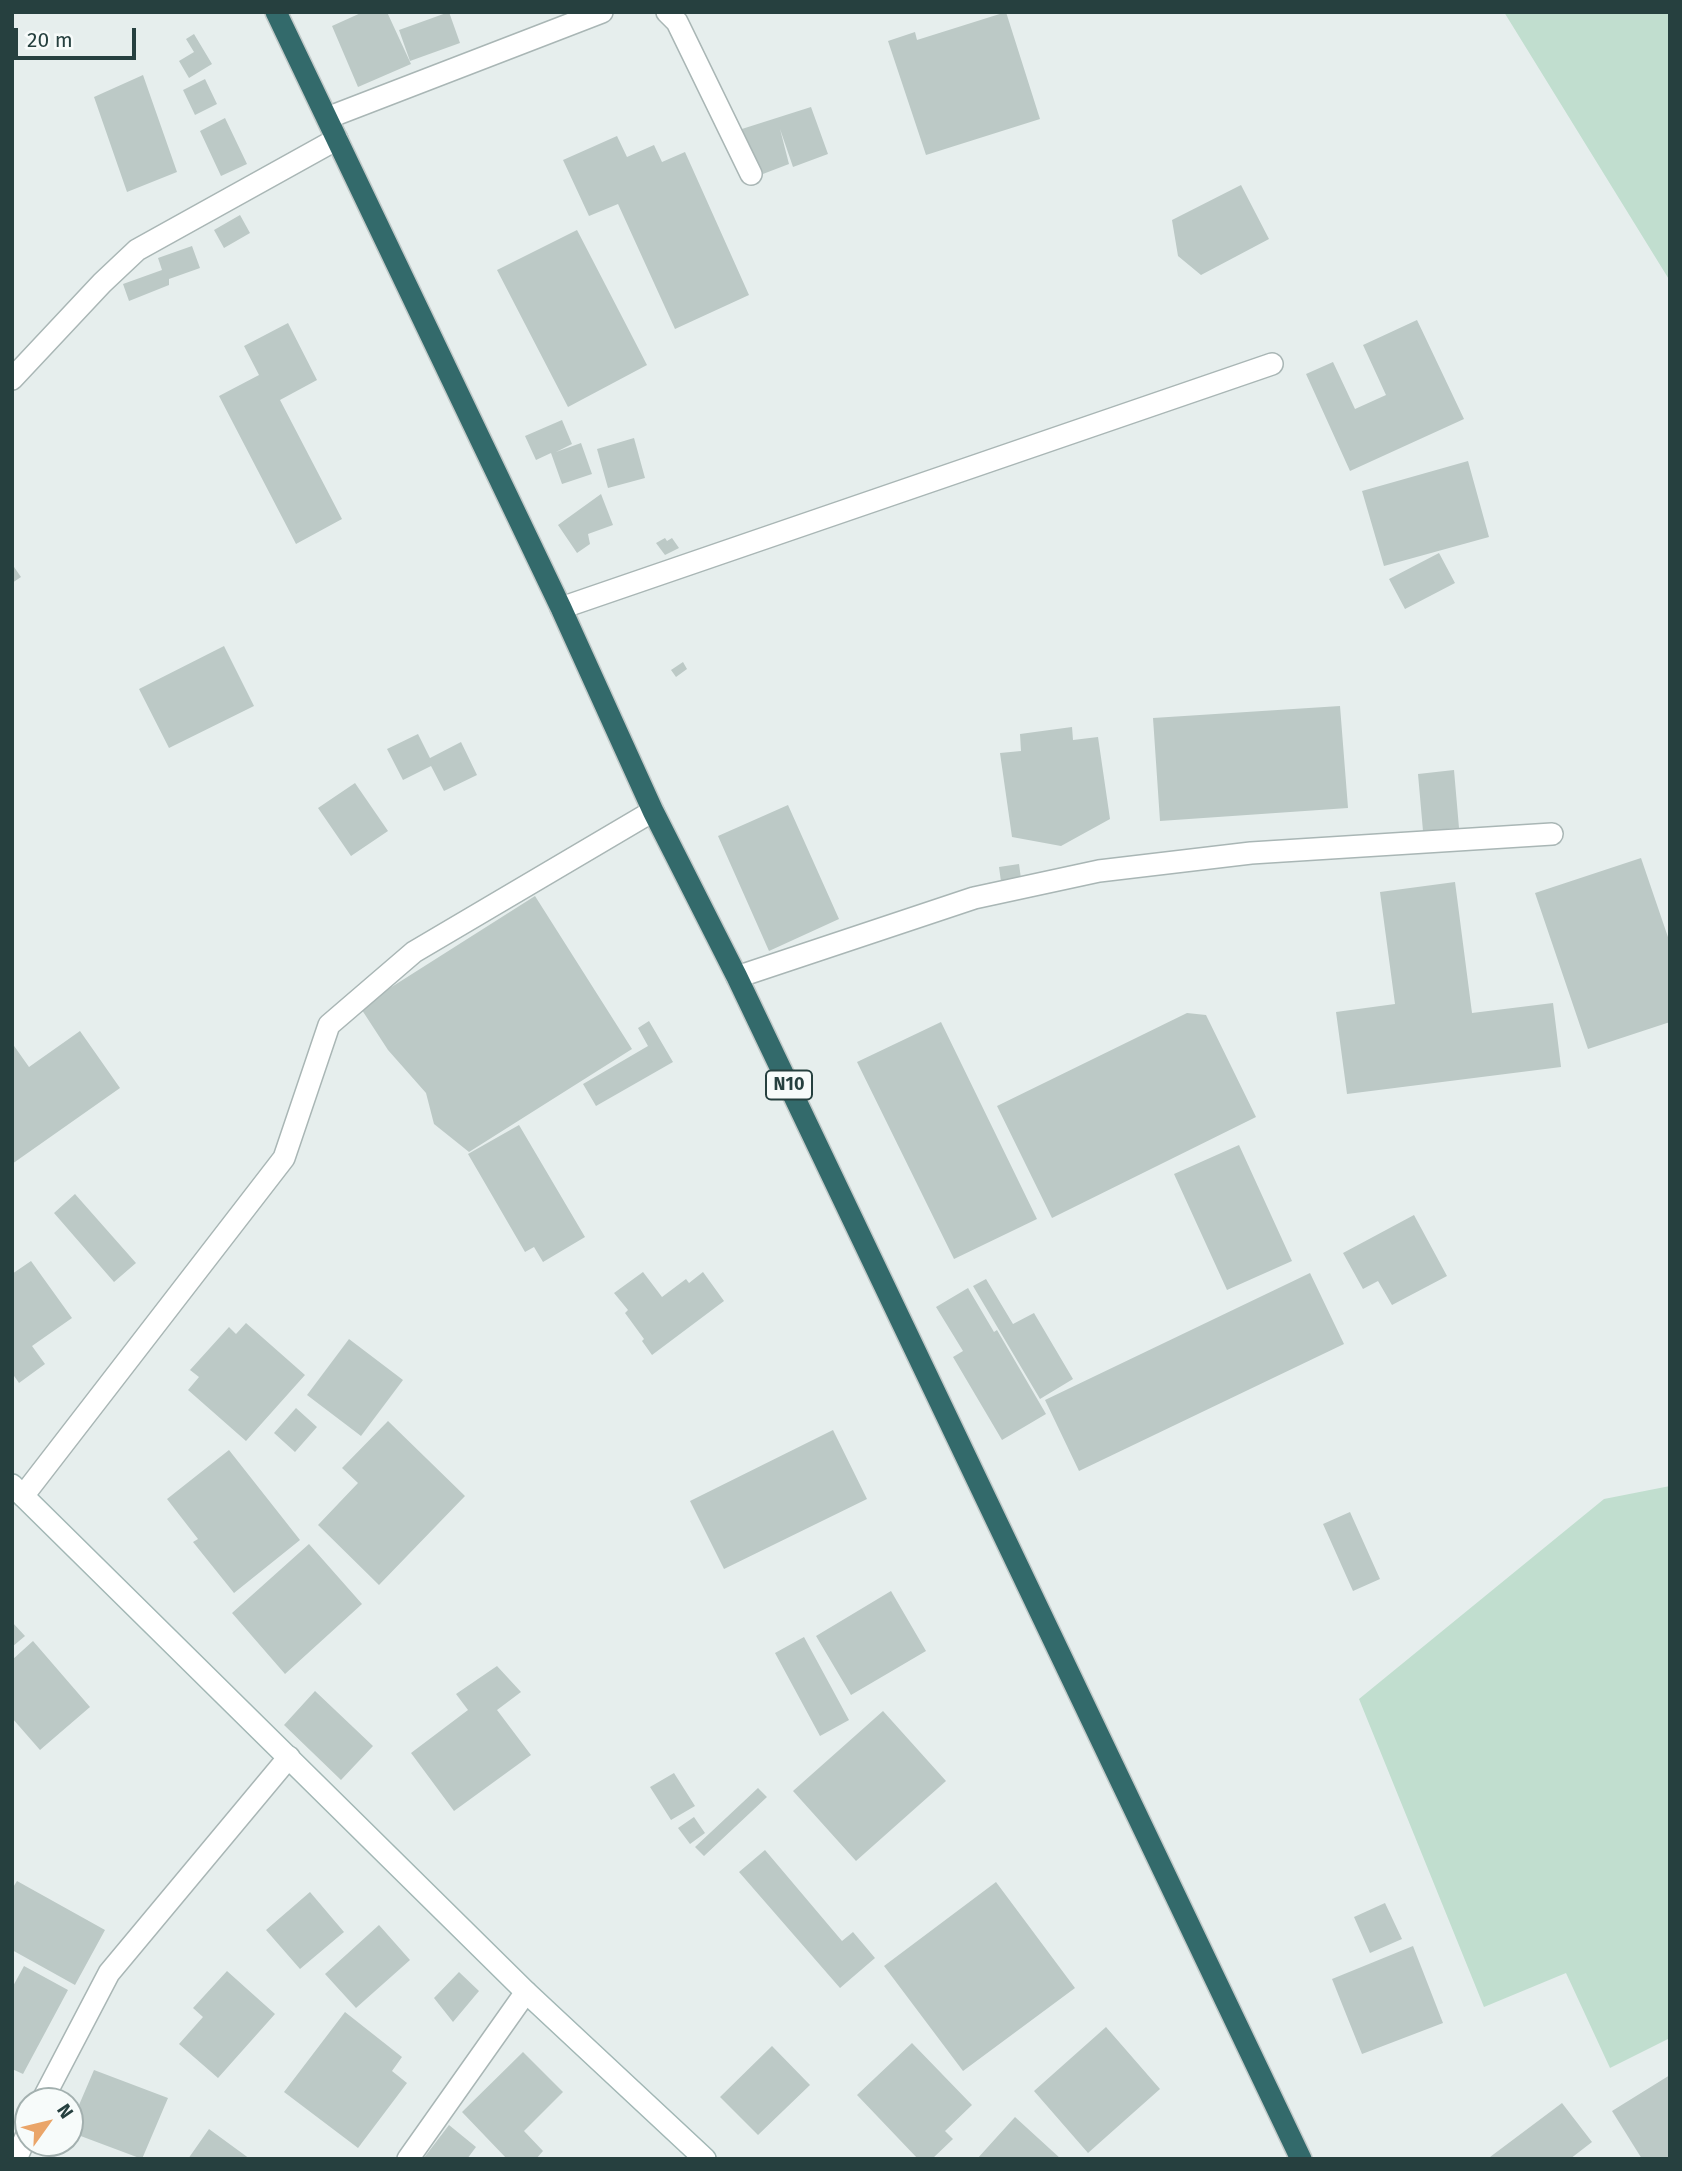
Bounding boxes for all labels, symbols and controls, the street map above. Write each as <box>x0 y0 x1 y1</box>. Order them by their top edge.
scale bar <box>18 14 140 58</box>
text: 20 m <box>27 27 73 53</box>
road number: N10 <box>766 1070 812 1100</box>
north arrow <box>14 2087 84 2157</box>
text: N <box>52 2099 78 2123</box>

